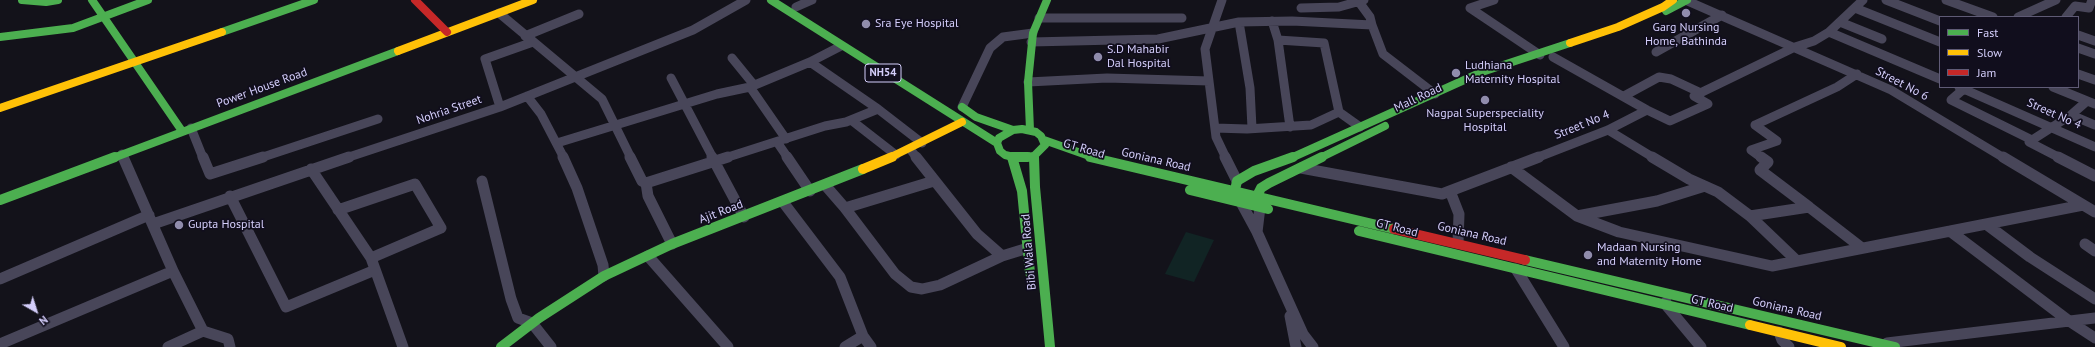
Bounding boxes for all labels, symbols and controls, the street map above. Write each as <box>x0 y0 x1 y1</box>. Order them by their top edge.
marker: Garg Nursing Home, Bathinda <box>1680 7 1692 19</box>
legend <box>1939 16 2079 88</box>
place label: Sra Eye Hospital <box>875 17 959 31</box>
marker: Sra Eye Hospital <box>860 18 872 30</box>
place label: Garg Nursing Home, Bathinda <box>1645 21 1727 49</box>
text: Fast <box>1977 25 1998 40</box>
place label: S.D Mahabir Dal Hospital <box>1107 43 1170 71</box>
text: Slow <box>1977 45 2002 60</box>
marker: S.D Mahabir Dal Hospital <box>1092 51 1104 63</box>
place label: Ludhiana Maternity Hospital <box>1465 59 1560 87</box>
road number: NH54 <box>865 64 901 82</box>
street label: Street No 6 <box>1873 64 1931 104</box>
street label: Power House Road <box>215 65 309 111</box>
text: Jam <box>1977 65 1996 80</box>
marker: Ludhiana Maternity Hospital <box>1450 67 1462 79</box>
street label: Mall Road <box>1392 81 1444 115</box>
street label: Nohria Street <box>414 92 484 128</box>
marker: Nagpal Superspeciality Hospital <box>1479 94 1491 106</box>
street label: Street No 4 <box>2025 96 2083 132</box>
place label: Nagpal Superspeciality Hospital <box>1426 107 1544 135</box>
street label: Street No 4 <box>1552 107 1612 143</box>
street label: GT Road <box>1062 136 1106 162</box>
street label: Goniana Road <box>1120 145 1192 175</box>
street label: Ajit Road <box>697 197 745 227</box>
street label: Bibi Wala Road <box>1018 213 1040 291</box>
street label: GT Road <box>1375 216 1419 240</box>
place label: Gupta Hospital <box>188 218 264 232</box>
marker: Gupta Hospital <box>173 219 185 231</box>
street label: Goniana Road <box>1436 219 1508 249</box>
place label: Madaan Nursing and Maternity Home <box>1597 241 1702 269</box>
marker: Madaan Nursing and Maternity Home <box>1582 249 1594 261</box>
north arrow <box>16 291 56 331</box>
street label: GT Road <box>1690 292 1734 316</box>
street label: Goniana Road <box>1751 294 1823 324</box>
text: N <box>36 313 51 328</box>

